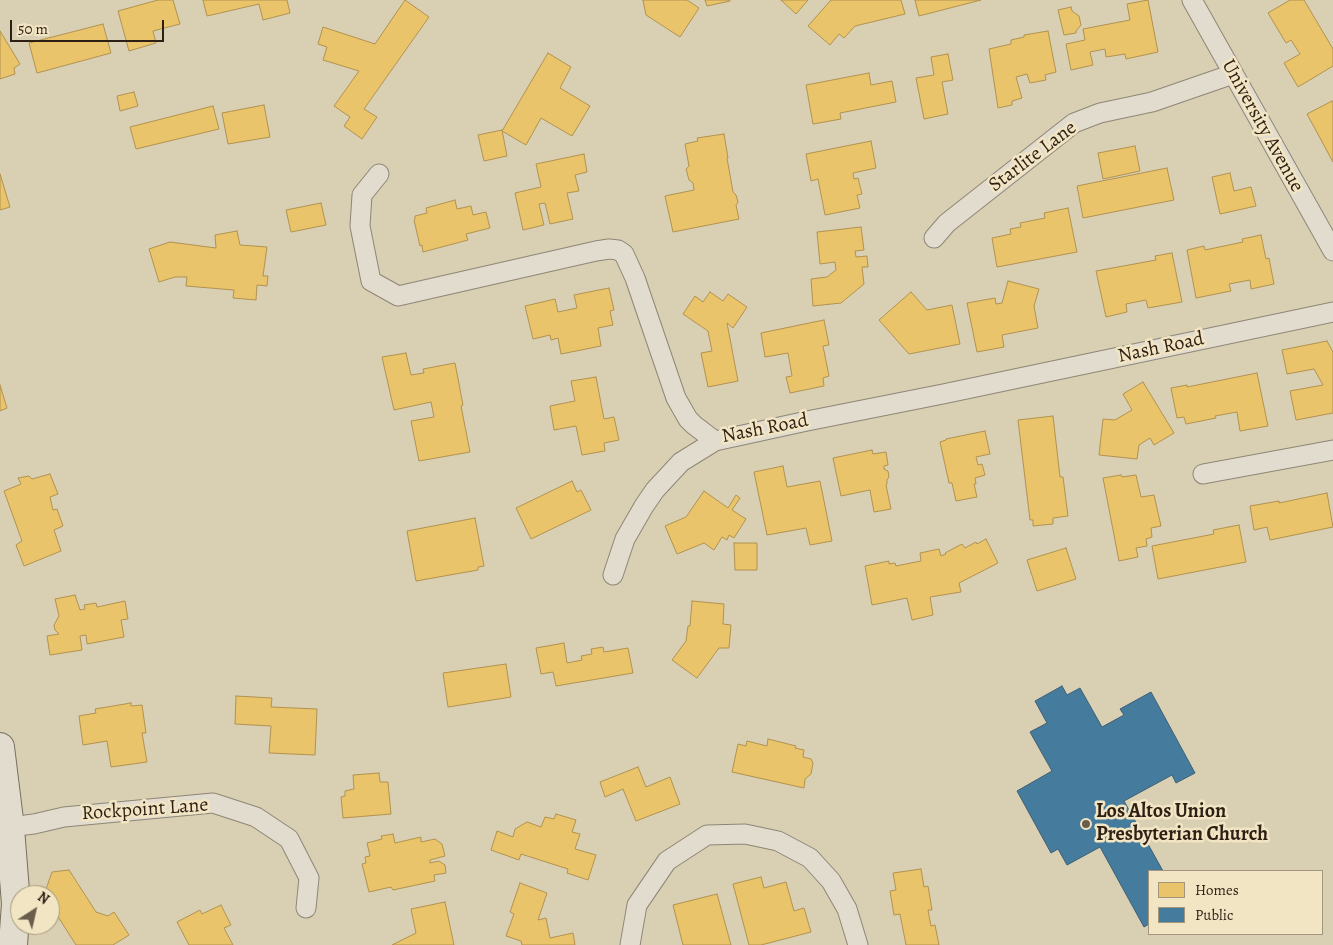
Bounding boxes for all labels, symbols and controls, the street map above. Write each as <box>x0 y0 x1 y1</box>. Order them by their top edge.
scale bar <box>12 10 166 42</box>
text: 50 m <box>18 19 48 39</box>
street label: University Avenue <box>1216 56 1308 196</box>
street label: Starlite Lane <box>984 116 1082 198</box>
street label: Nash Road <box>1116 327 1206 369</box>
street label: Nash Road <box>720 409 810 449</box>
street label: Rockpoint Lane <box>81 794 209 826</box>
place label: Los Altos Union Presbyterian Church <box>1096 800 1268 847</box>
marker: Los Altos Union Presbyterian Church <box>1080 818 1092 830</box>
legend <box>1148 870 1323 935</box>
text: Homes <box>1195 880 1239 900</box>
north arrow <box>10 885 60 935</box>
text: N <box>34 887 53 909</box>
text: Public <box>1195 905 1233 925</box>

